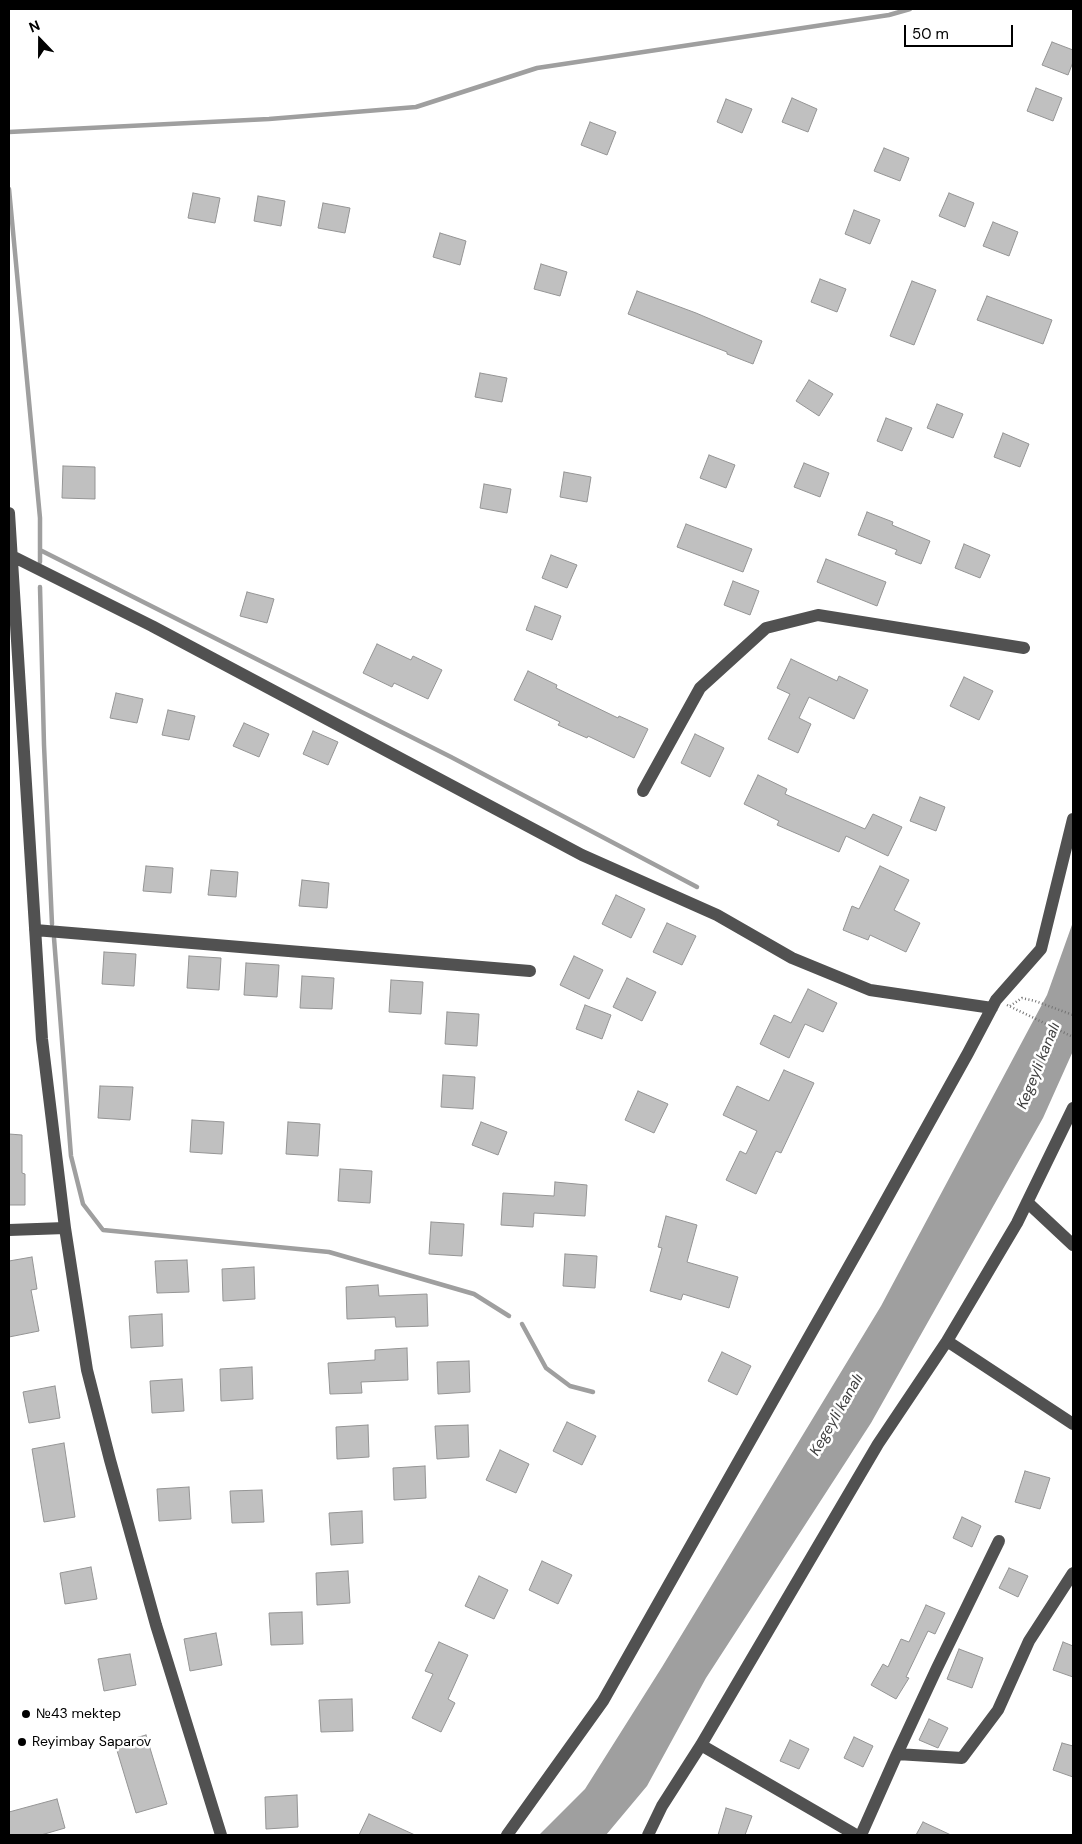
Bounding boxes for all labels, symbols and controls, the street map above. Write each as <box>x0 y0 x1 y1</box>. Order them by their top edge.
north arrow <box>15 15 65 65</box>
scale bar <box>907 15 1016 47</box>
text: N <box>26 16 42 36</box>
text: 50 m <box>912 24 949 44</box>
water label: Kegeyli kanalı <box>1013 1020 1065 1112</box>
water label: Kegeyli kanalı <box>806 1371 868 1459</box>
place label: №43 mektep <box>36 1706 121 1722</box>
marker: №43 mektep <box>20 1708 32 1720</box>
place label: Reyimbay Saparov <box>32 1734 151 1750</box>
marker: Reyimbay Saparov <box>16 1736 28 1748</box>

